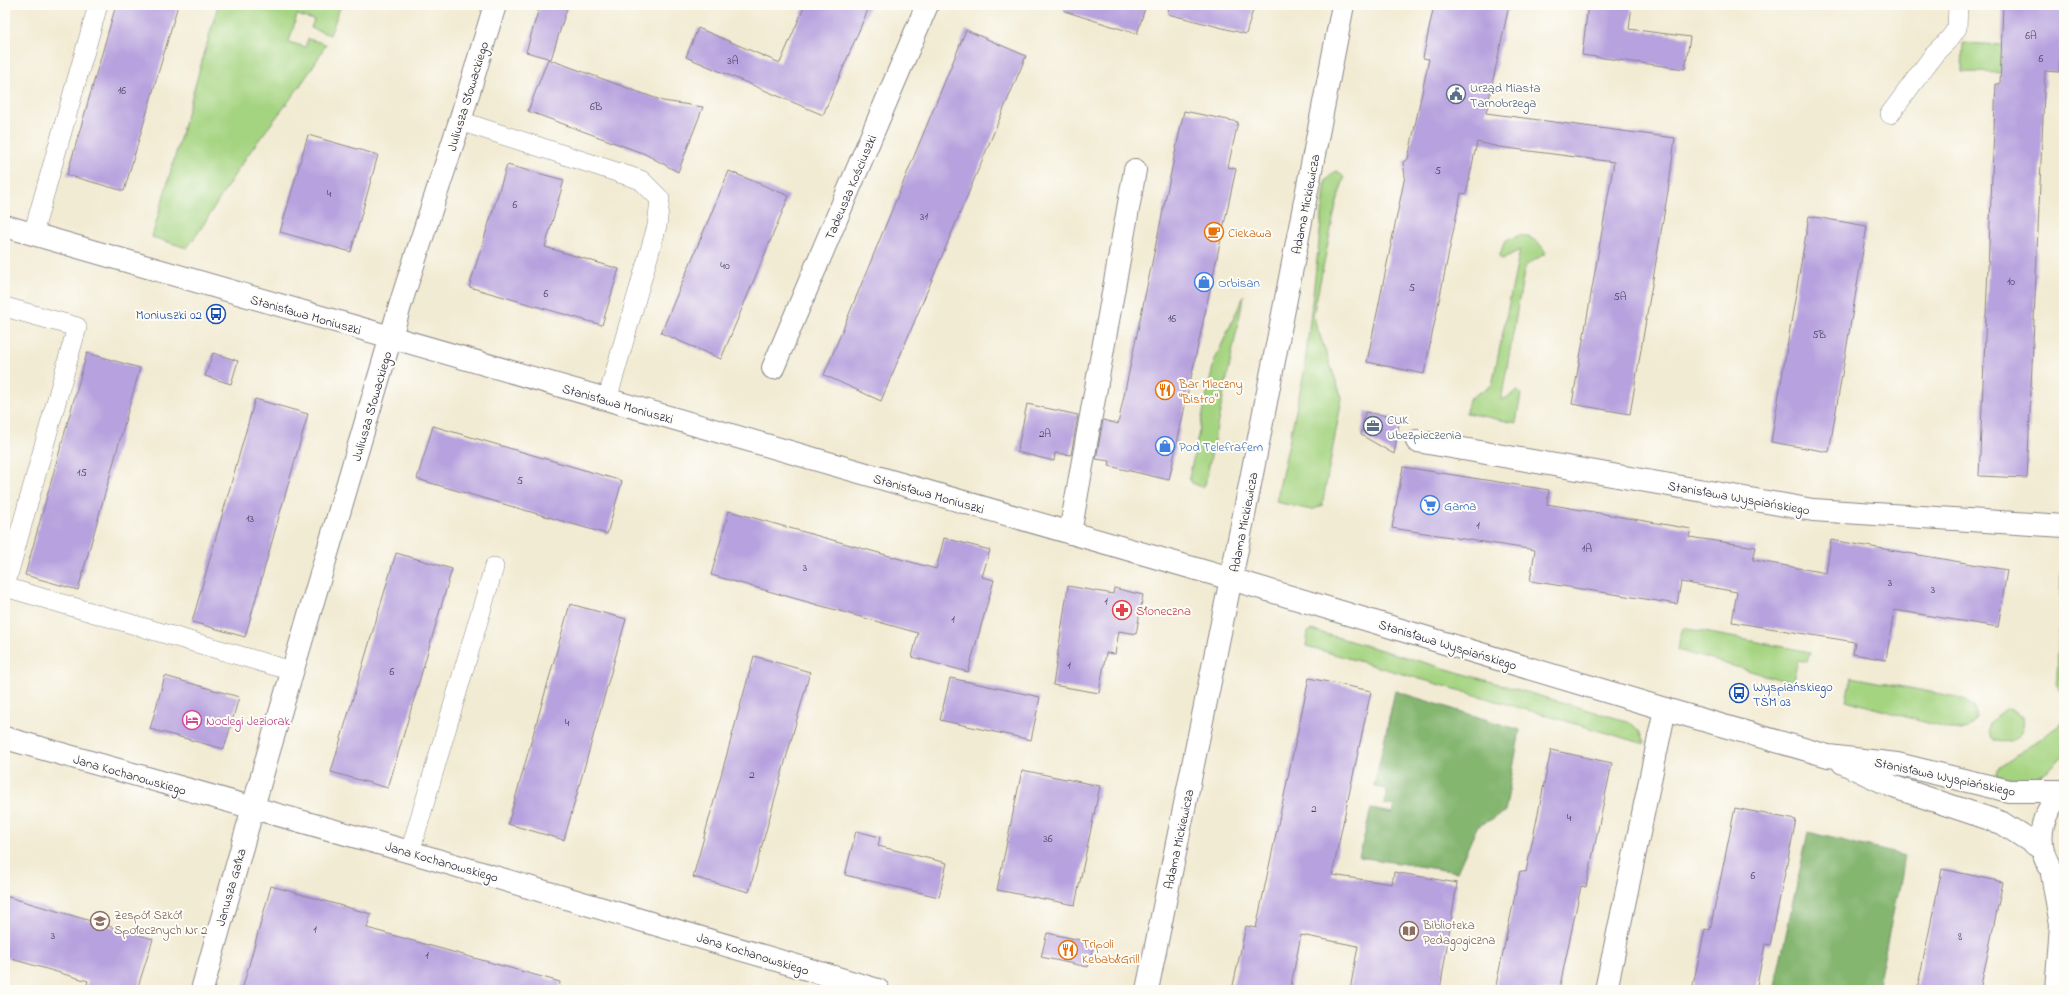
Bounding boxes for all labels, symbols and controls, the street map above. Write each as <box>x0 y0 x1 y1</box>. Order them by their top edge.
house number: 6A <box>2025 28 2037 44</box>
street label: Juliusza Słowackiego <box>443 39 495 154</box>
house number: 6 <box>2039 51 2044 67</box>
house number: 3A <box>727 53 739 69</box>
place label: Urząd Miasta Tarnobrzega <box>1470 79 1541 114</box>
house number: 16 <box>118 83 126 99</box>
public building icon: Urząd Miasta Tarnobrzega <box>1445 83 1467 105</box>
house number: 6B <box>590 99 603 115</box>
street label: Tadeusza Kościuszki <box>821 132 882 243</box>
street label: Adama Mickiewicza <box>1287 153 1325 256</box>
house number: 5 <box>1435 163 1441 179</box>
house number: 4 <box>327 186 332 202</box>
house number: 6 <box>513 197 518 213</box>
house number: 31 <box>920 209 929 225</box>
cafe icon: Ciekawa <box>1203 221 1225 243</box>
place label: Ciekawa <box>1228 224 1272 243</box>
house number: 40 <box>720 258 730 274</box>
shop icon: Orbisan <box>1193 271 1215 293</box>
place label: Orbisan <box>1218 274 1260 293</box>
house number: 10 <box>2007 274 2015 290</box>
house number: 5 <box>1409 280 1415 296</box>
house number: 6 <box>544 286 549 302</box>
house number: 5A <box>1613 289 1627 305</box>
street label: Stanisława Moniuszki <box>248 290 363 340</box>
bus stop icon: Moniuszki 02 <box>205 303 227 325</box>
place label: Moniuszki 02 <box>136 306 203 325</box>
house number: 16 <box>1168 311 1176 327</box>
house number: 5B <box>1812 327 1826 343</box>
street label: Juliusza Słowackiego <box>348 349 398 464</box>
place label: Bar Mleczny "Bistro" <box>1178 375 1243 409</box>
street label: Stanisława Moniuszki <box>560 379 675 429</box>
restaurant icon: Bar Mleczny "Bistro" <box>1154 379 1176 401</box>
place label: CUK Ubezpieczenia <box>1387 411 1461 445</box>
office icon: CUK Ubezpieczenia <box>1362 415 1384 437</box>
house number: 2A <box>1039 426 1051 442</box>
shop icon: Pod Telefrafem <box>1154 435 1176 457</box>
place label: Pod Telefrafem <box>1179 438 1263 457</box>
house number: 15 <box>77 465 87 481</box>
street label: Stanisława Moniuszki <box>871 469 986 519</box>
street label: Adama Mickiewicza <box>1225 471 1263 574</box>
house number: 5 <box>517 473 523 489</box>
street label: Stanisława Wyspiańskiego <box>1666 477 1811 521</box>
supermarket icon: Gama <box>1419 494 1441 516</box>
place label: Gama <box>1444 497 1476 516</box>
house number: 13 <box>246 511 254 527</box>
house number: 1 <box>1476 518 1480 534</box>
house number: 1A <box>1582 541 1592 557</box>
house number: 3 <box>803 560 808 576</box>
house number: 3 <box>1888 575 1893 591</box>
house number: 3 <box>1931 582 1936 598</box>
house number: 1 <box>1104 594 1108 610</box>
pharmacy icon: Słoneczna <box>1111 599 1133 621</box>
place label: Słoneczna <box>1136 602 1191 621</box>
house number: 1 <box>951 612 955 628</box>
street label: Stanisława Wyspiańskiego <box>1376 615 1519 677</box>
house number: 1 <box>1067 658 1071 674</box>
house number: 6 <box>390 664 395 680</box>
place label: Wyspiańskiego TSM 03 <box>1753 678 1833 712</box>
bus stop icon: Wyspiańskiego TSM 03 <box>1728 682 1750 704</box>
hotel icon: Noclegi Jeziorak <box>181 709 203 731</box>
place label: Noclegi Jeziorak <box>206 712 291 732</box>
house number: 4 <box>565 715 570 731</box>
street label: Jana Kochanowskiego <box>71 750 189 802</box>
street label: Stanisława Wyspiańskiego <box>1872 753 2017 803</box>
house number: 2 <box>749 767 755 783</box>
street label: Adama Mickiewicza <box>1160 788 1199 891</box>
house number: 2 <box>1311 801 1317 817</box>
house number: 4 <box>1567 810 1572 826</box>
house number: 36 <box>1043 831 1053 847</box>
street label: Jana Kochanowskiego <box>383 837 501 889</box>
street label: Janusza Gałka <box>211 846 252 929</box>
house number: 6 <box>1751 868 1756 884</box>
place label: Zespół Szkół Społecznych Nr 2 <box>114 906 208 941</box>
school or university icon: Zespół Szkół Społecznych Nr 2 <box>89 910 111 932</box>
place label: Biblioteka Pedagogiczna <box>1422 916 1495 951</box>
library icon: Biblioteka Pedagogiczna <box>1398 920 1420 942</box>
house number: 1 <box>313 922 317 938</box>
house number: 3 <box>51 928 56 944</box>
street label: Jana Kochanowskiego <box>694 928 811 982</box>
house number: 8 <box>1958 929 1962 945</box>
place label: Tripoli Kebab&Grill <box>1082 935 1140 969</box>
restaurant icon: Tripoli Kebab&Grill <box>1057 939 1079 961</box>
house number: 1 <box>425 948 429 964</box>

